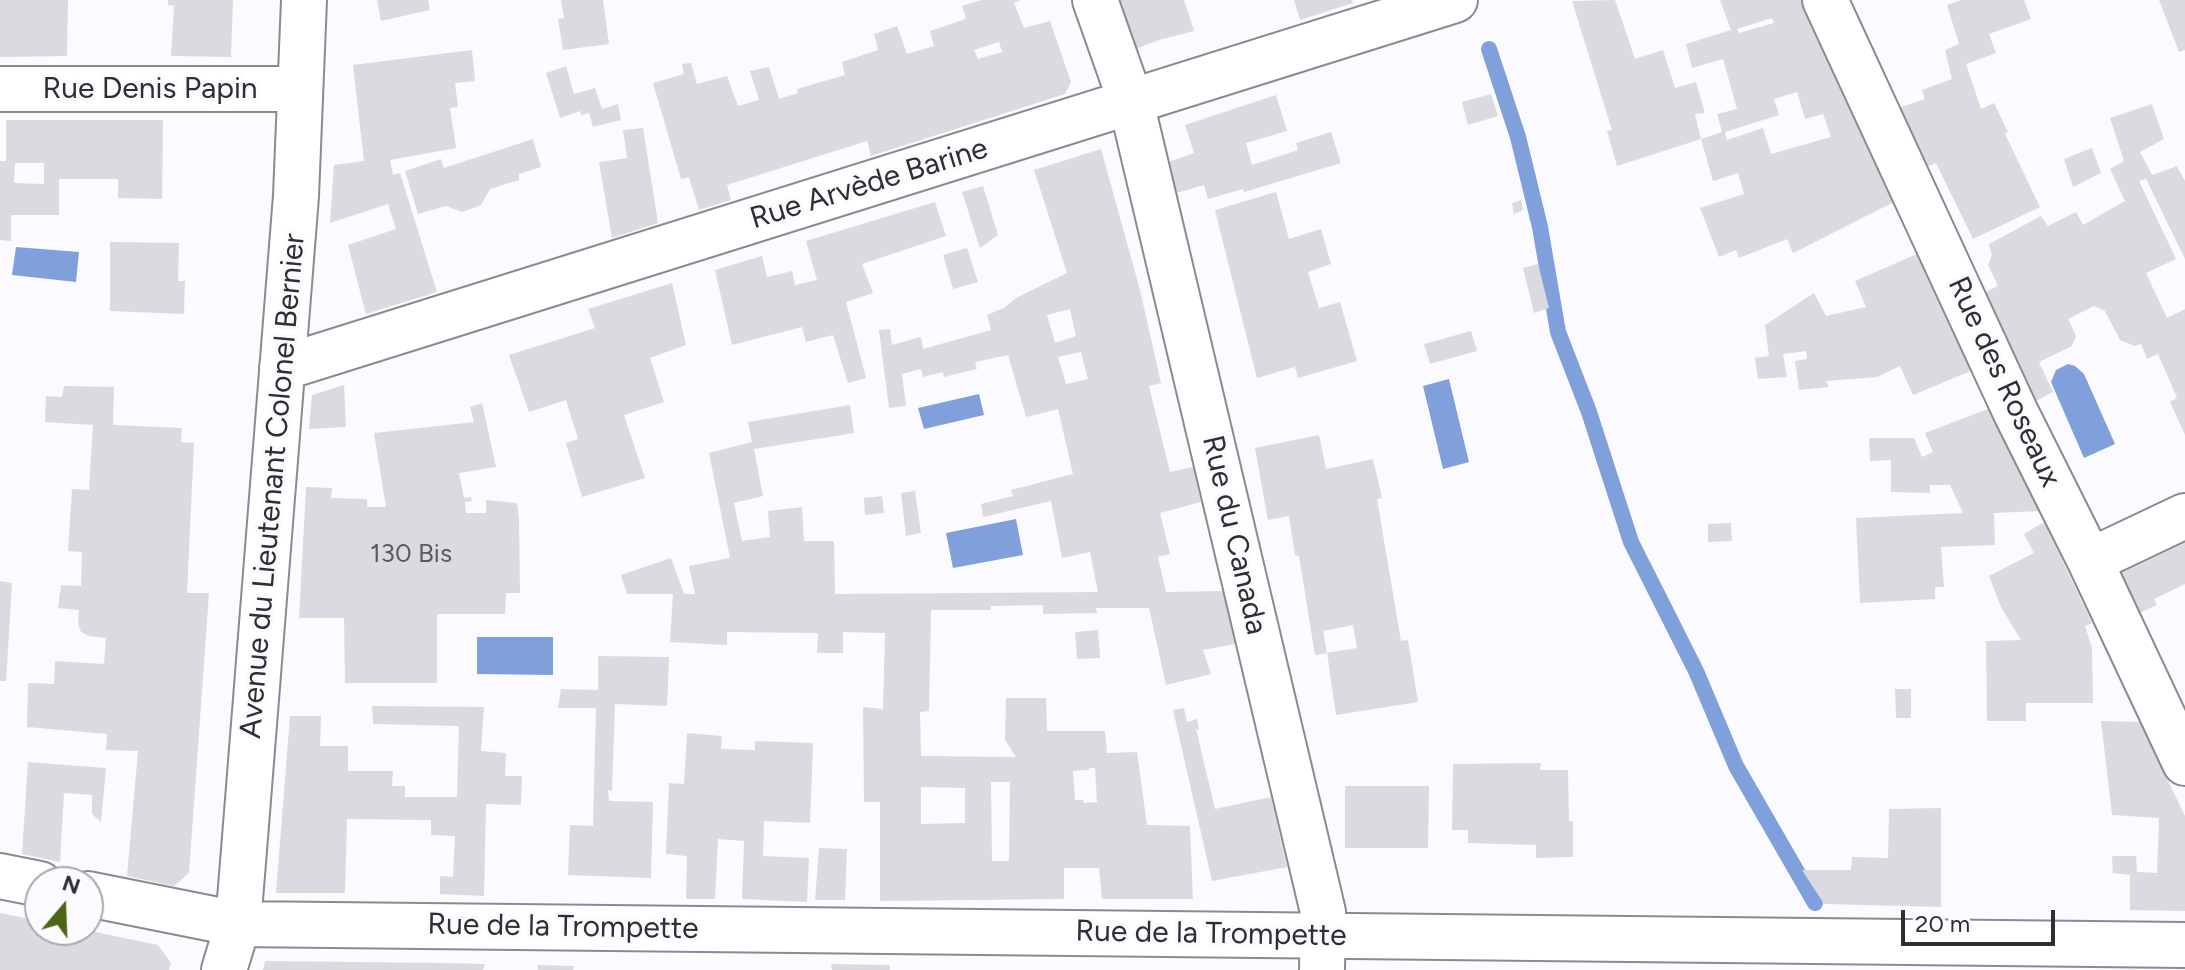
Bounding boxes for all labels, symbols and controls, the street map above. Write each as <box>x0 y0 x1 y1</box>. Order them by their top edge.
street label: Rue Denis Papin <box>42 71 258 107</box>
street label: Rue Arvède Barine <box>746 131 992 237</box>
street label: Avenue du Lieutenant Colonel Bernier <box>233 232 313 740</box>
street label: Rue des Roseaux <box>1940 271 2068 493</box>
street label: Rue du Canada <box>1194 432 1274 638</box>
house number: 130 Bis <box>370 538 452 570</box>
north arrow <box>24 866 104 946</box>
text: N <box>59 869 84 900</box>
scale bar <box>1905 894 2059 944</box>
street label: Rue de la Trompette <box>427 907 699 947</box>
text: 20 m <box>1915 909 1970 938</box>
street label: Rue de la Trompette <box>1075 914 1347 954</box>

